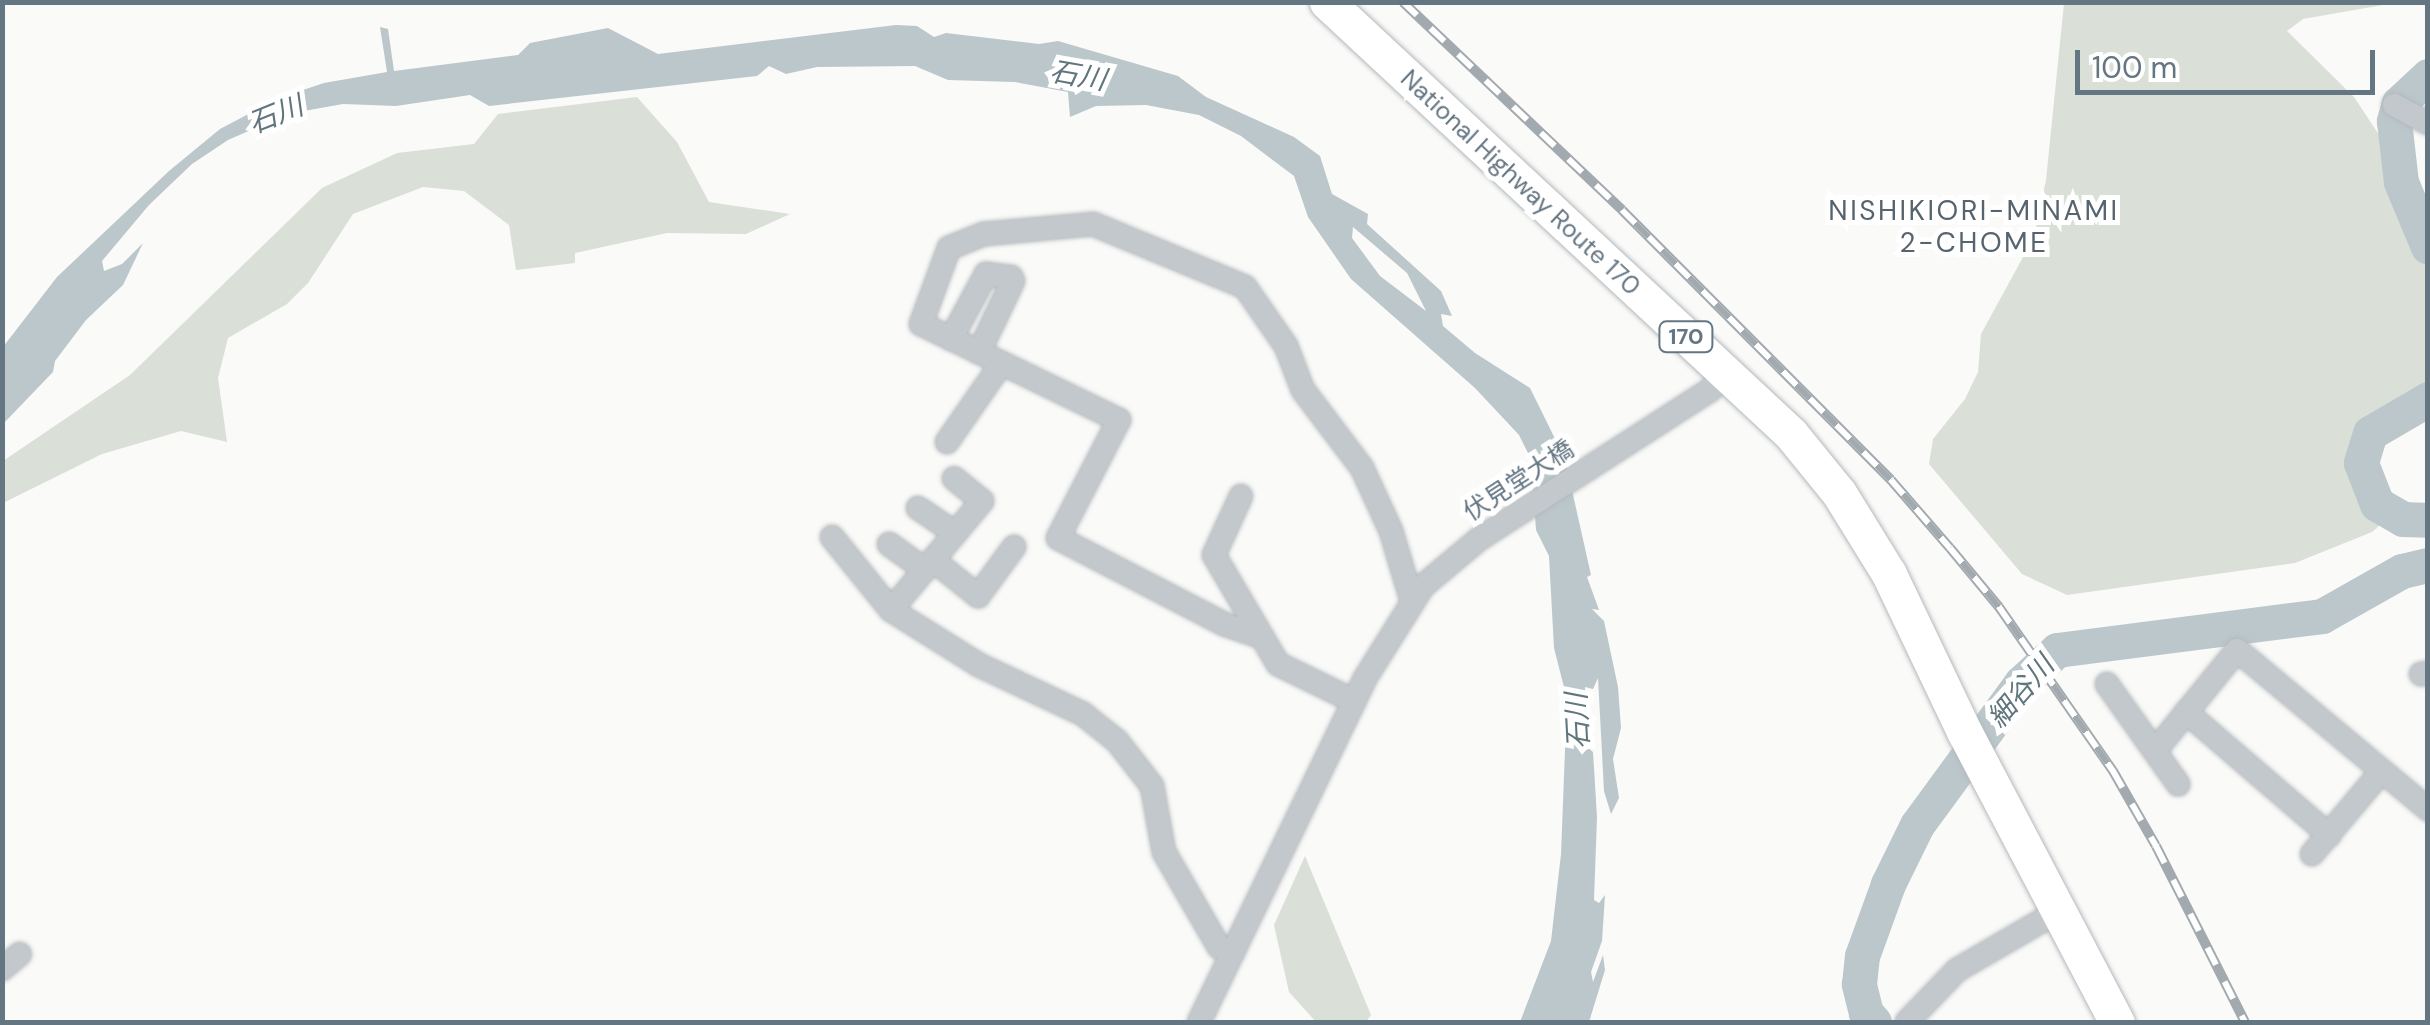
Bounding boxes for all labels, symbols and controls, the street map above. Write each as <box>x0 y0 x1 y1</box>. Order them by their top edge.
scale bar <box>2080 30 2380 92</box>
text: 100 m <box>2092 48 2177 87</box>
water label: 石川 <box>1048 55 1108 97</box>
street label: National Highway Route 170 <box>1394 64 1646 302</box>
water label: 石川 <box>244 89 308 141</box>
district label: NISHIKIORI-MINAMI 2-CHOME <box>1828 194 2120 260</box>
road number: 170 <box>1656 320 1716 354</box>
street label: 伏見堂大橋 <box>1458 434 1580 528</box>
water label: 細谷川 <box>1981 649 2061 735</box>
water label: 石川 <box>1560 692 1596 750</box>

